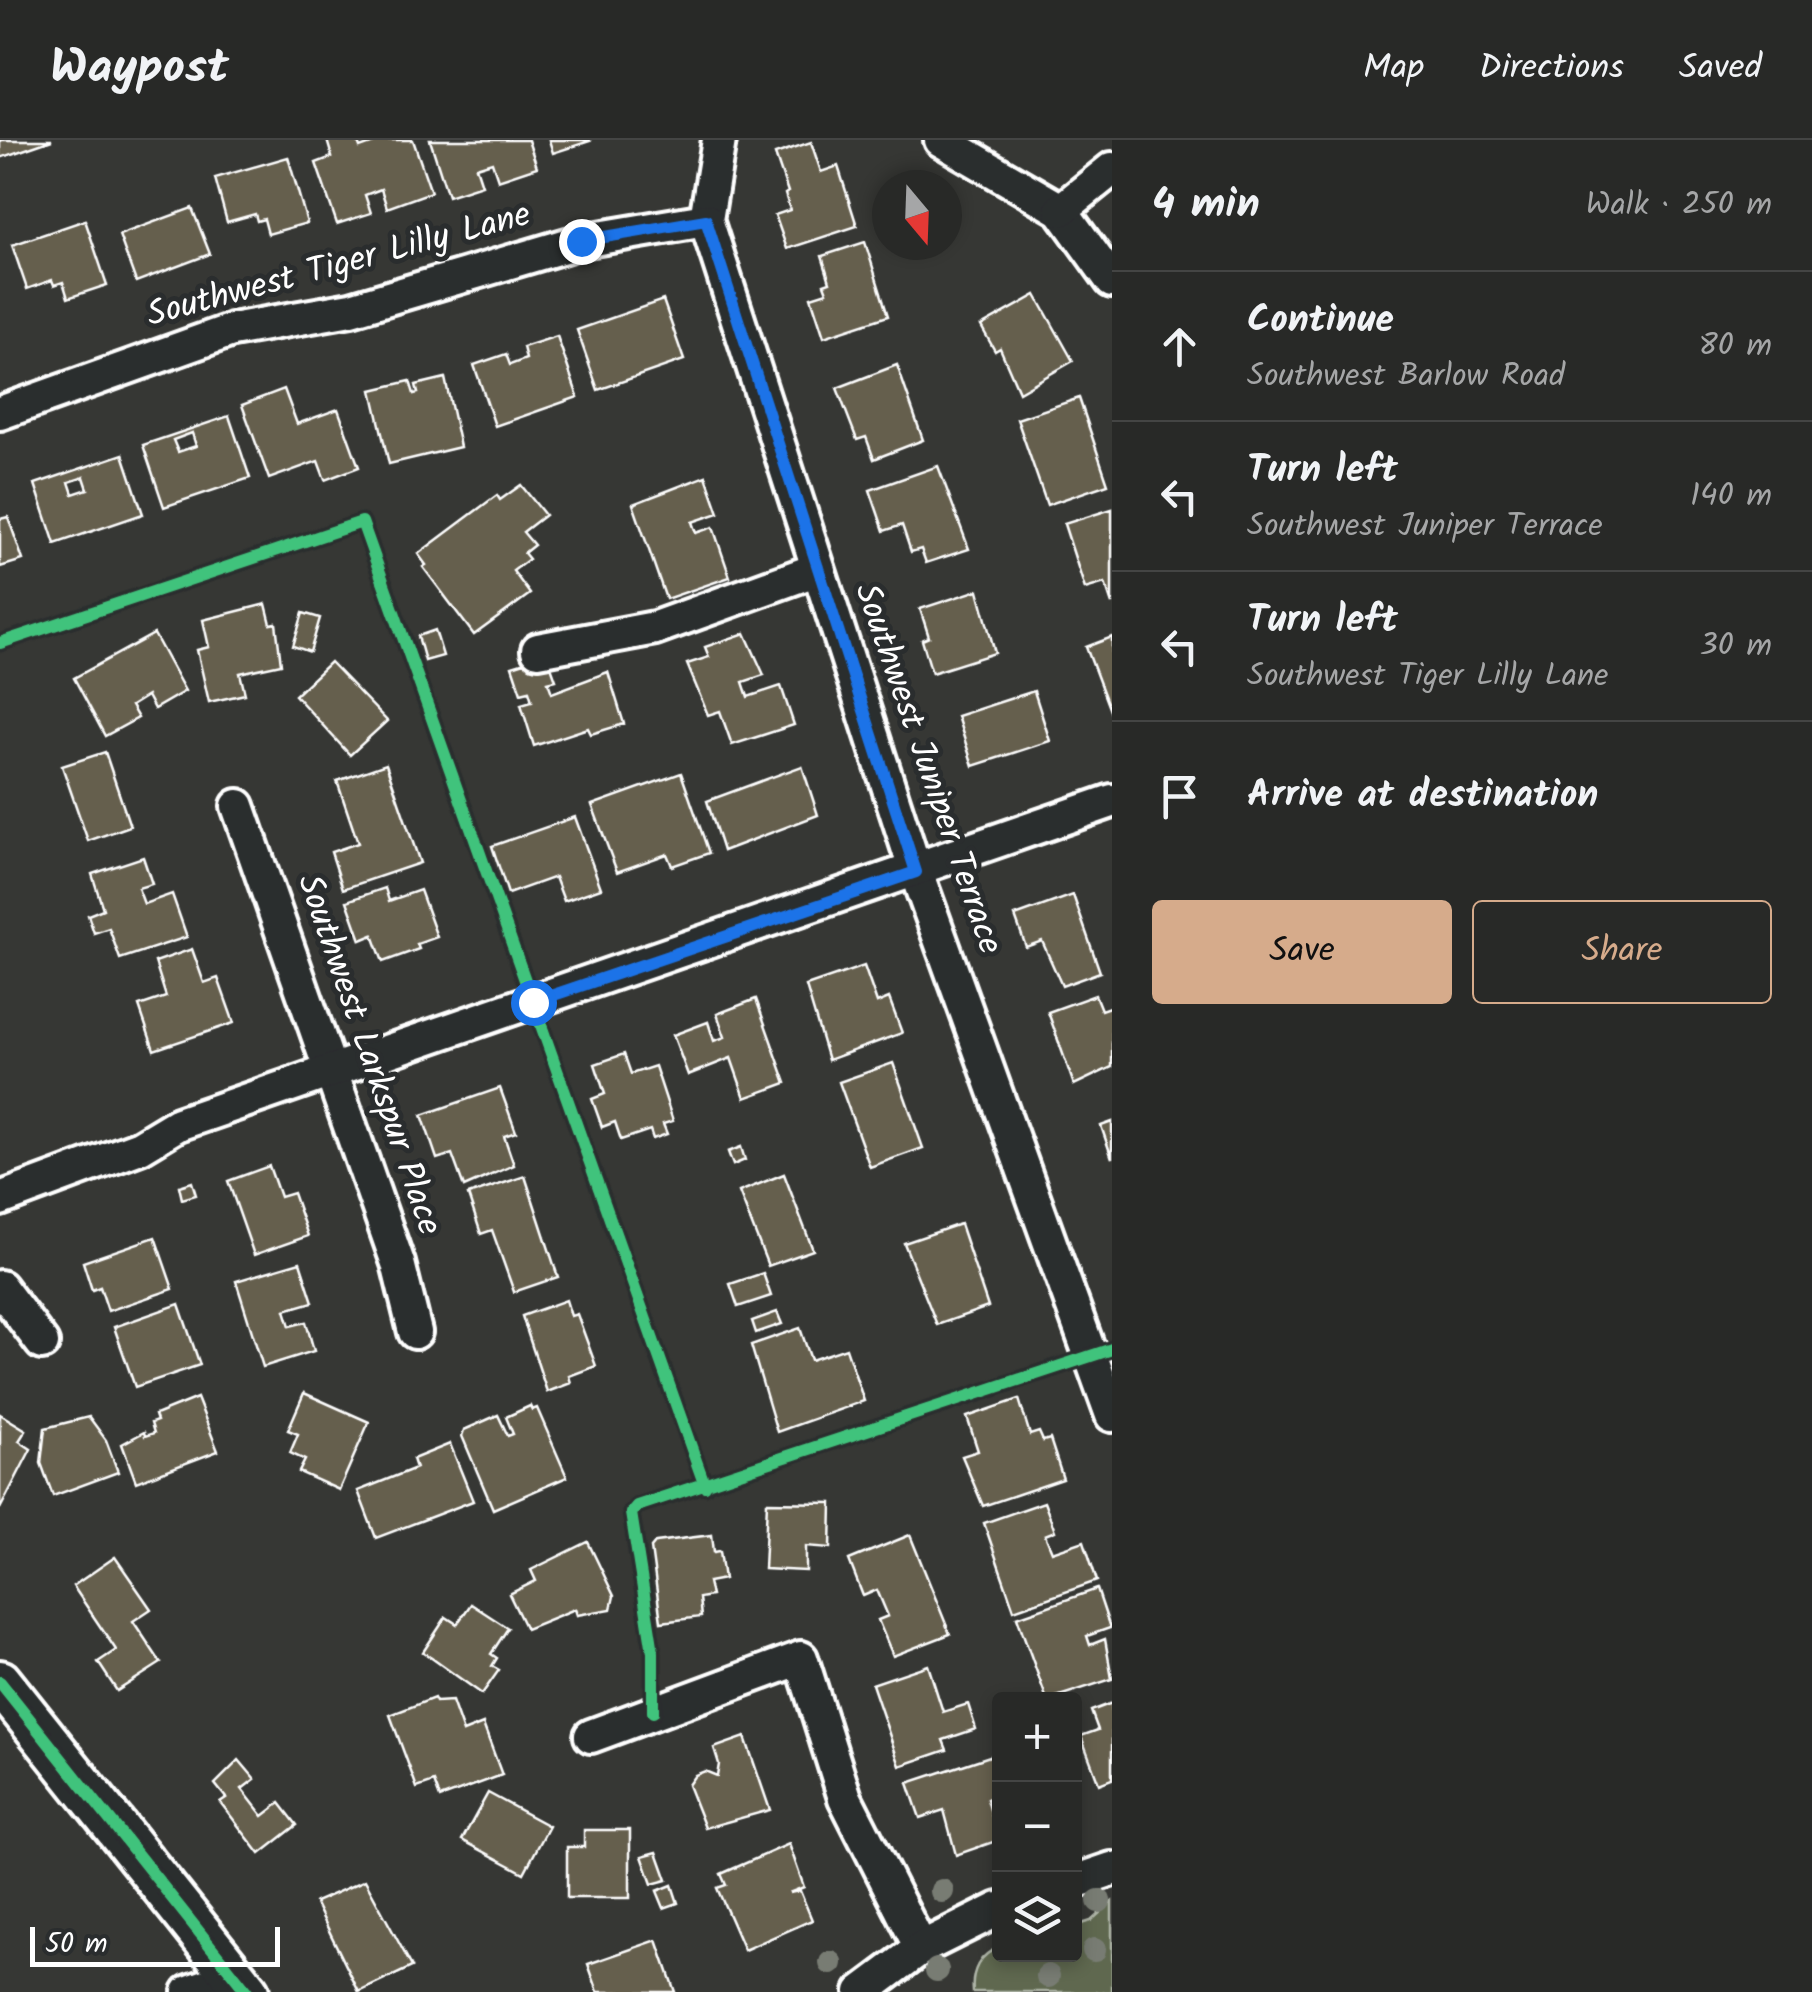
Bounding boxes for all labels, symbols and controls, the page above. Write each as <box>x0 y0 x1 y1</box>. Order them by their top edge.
text: Waypost <box>50 31 229 107</box>
text: Map <box>1363 41 1424 97</box>
text: Directions <box>1479 41 1624 97</box>
text: Saved <box>1679 41 1762 97</box>
north arrow <box>872 170 962 260</box>
text: 4 min <box>1152 172 1260 239</box>
text: Walk · 250 m <box>1586 180 1772 231</box>
street label: Southwest Tiger Lilly Lane <box>141 188 537 344</box>
route end <box>559 219 605 265</box>
text: Continue <box>1247 291 1394 351</box>
icon: ahead <box>1152 319 1207 374</box>
text: 80 m <box>1698 321 1772 372</box>
text: Southwest Barlow Road <box>1247 351 1565 402</box>
text: Turn left <box>1247 441 1398 501</box>
icon: left <box>1152 469 1207 524</box>
text: 140 m <box>1690 471 1772 522</box>
text: Southwest Juniper Terrace <box>1247 501 1603 552</box>
street label: Southwest Juniper Terrace <box>837 576 1017 962</box>
text: Turn left <box>1247 591 1398 651</box>
icon: left <box>1152 619 1207 674</box>
text: 30 m <box>1699 621 1772 672</box>
text: Southwest Tiger Lilly Lane <box>1247 651 1609 702</box>
text: Arrive at destination <box>1247 766 1598 826</box>
icon: arrive <box>1152 769 1207 824</box>
street label: Southwest Larkspur Place <box>280 867 456 1243</box>
button: Save <box>1152 900 1452 1004</box>
button: Share <box>1472 900 1772 1004</box>
route start <box>511 980 557 1026</box>
map controls <box>992 1692 1082 1962</box>
button: + <box>992 1692 1082 1782</box>
button: − <box>992 1782 1082 1872</box>
button: layers <box>992 1872 1082 1962</box>
scale bar <box>30 1922 280 1966</box>
text: 50 m <box>45 1922 108 1967</box>

